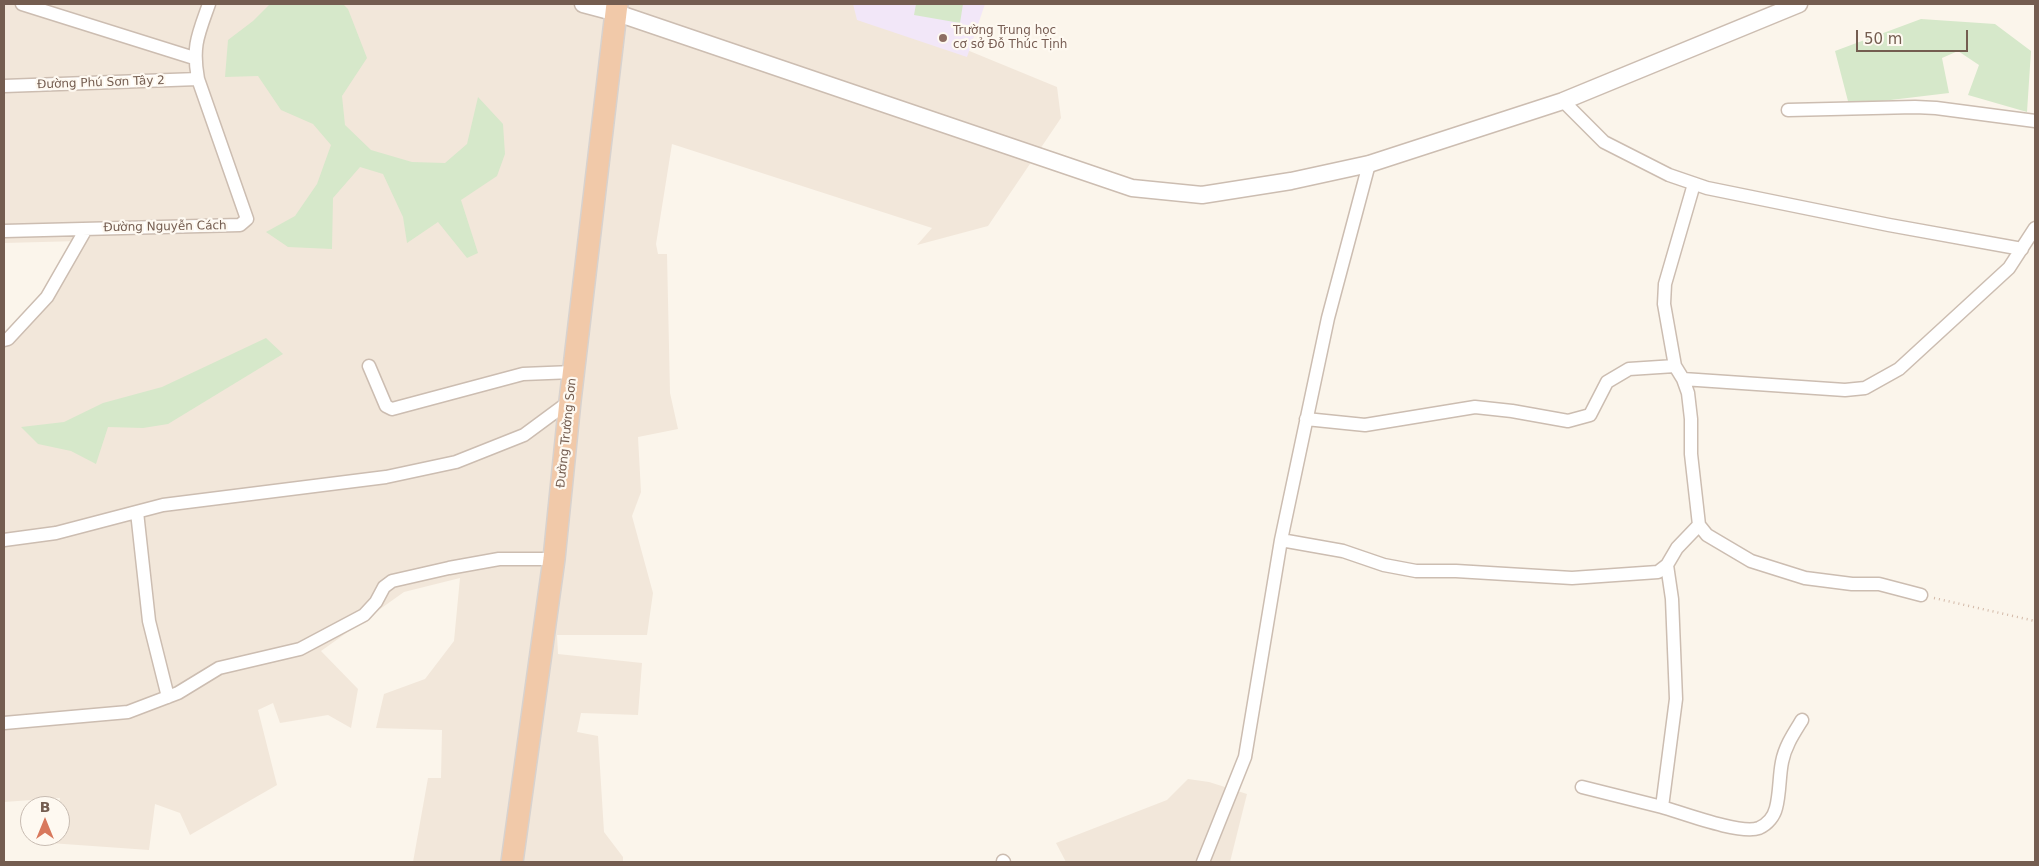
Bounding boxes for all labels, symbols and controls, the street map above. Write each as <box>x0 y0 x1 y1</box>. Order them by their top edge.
scale bar <box>1859 20 1972 52</box>
place label: Trường Trung học cơ sở Đỗ Thúc Tịnh <box>953 24 1067 52</box>
text: 50 m <box>1864 30 1902 48</box>
marker: Trường Trung học cơ sở Đỗ Thúc Tịnh <box>937 32 949 44</box>
street label: Đường Phú Sơn Tây 2 <box>37 74 165 92</box>
street label: Đường Nguyễn Cách <box>103 219 227 235</box>
street label: Đường Trường Sơn <box>554 377 580 489</box>
north arrow <box>20 796 70 846</box>
text: B <box>40 799 50 815</box>

